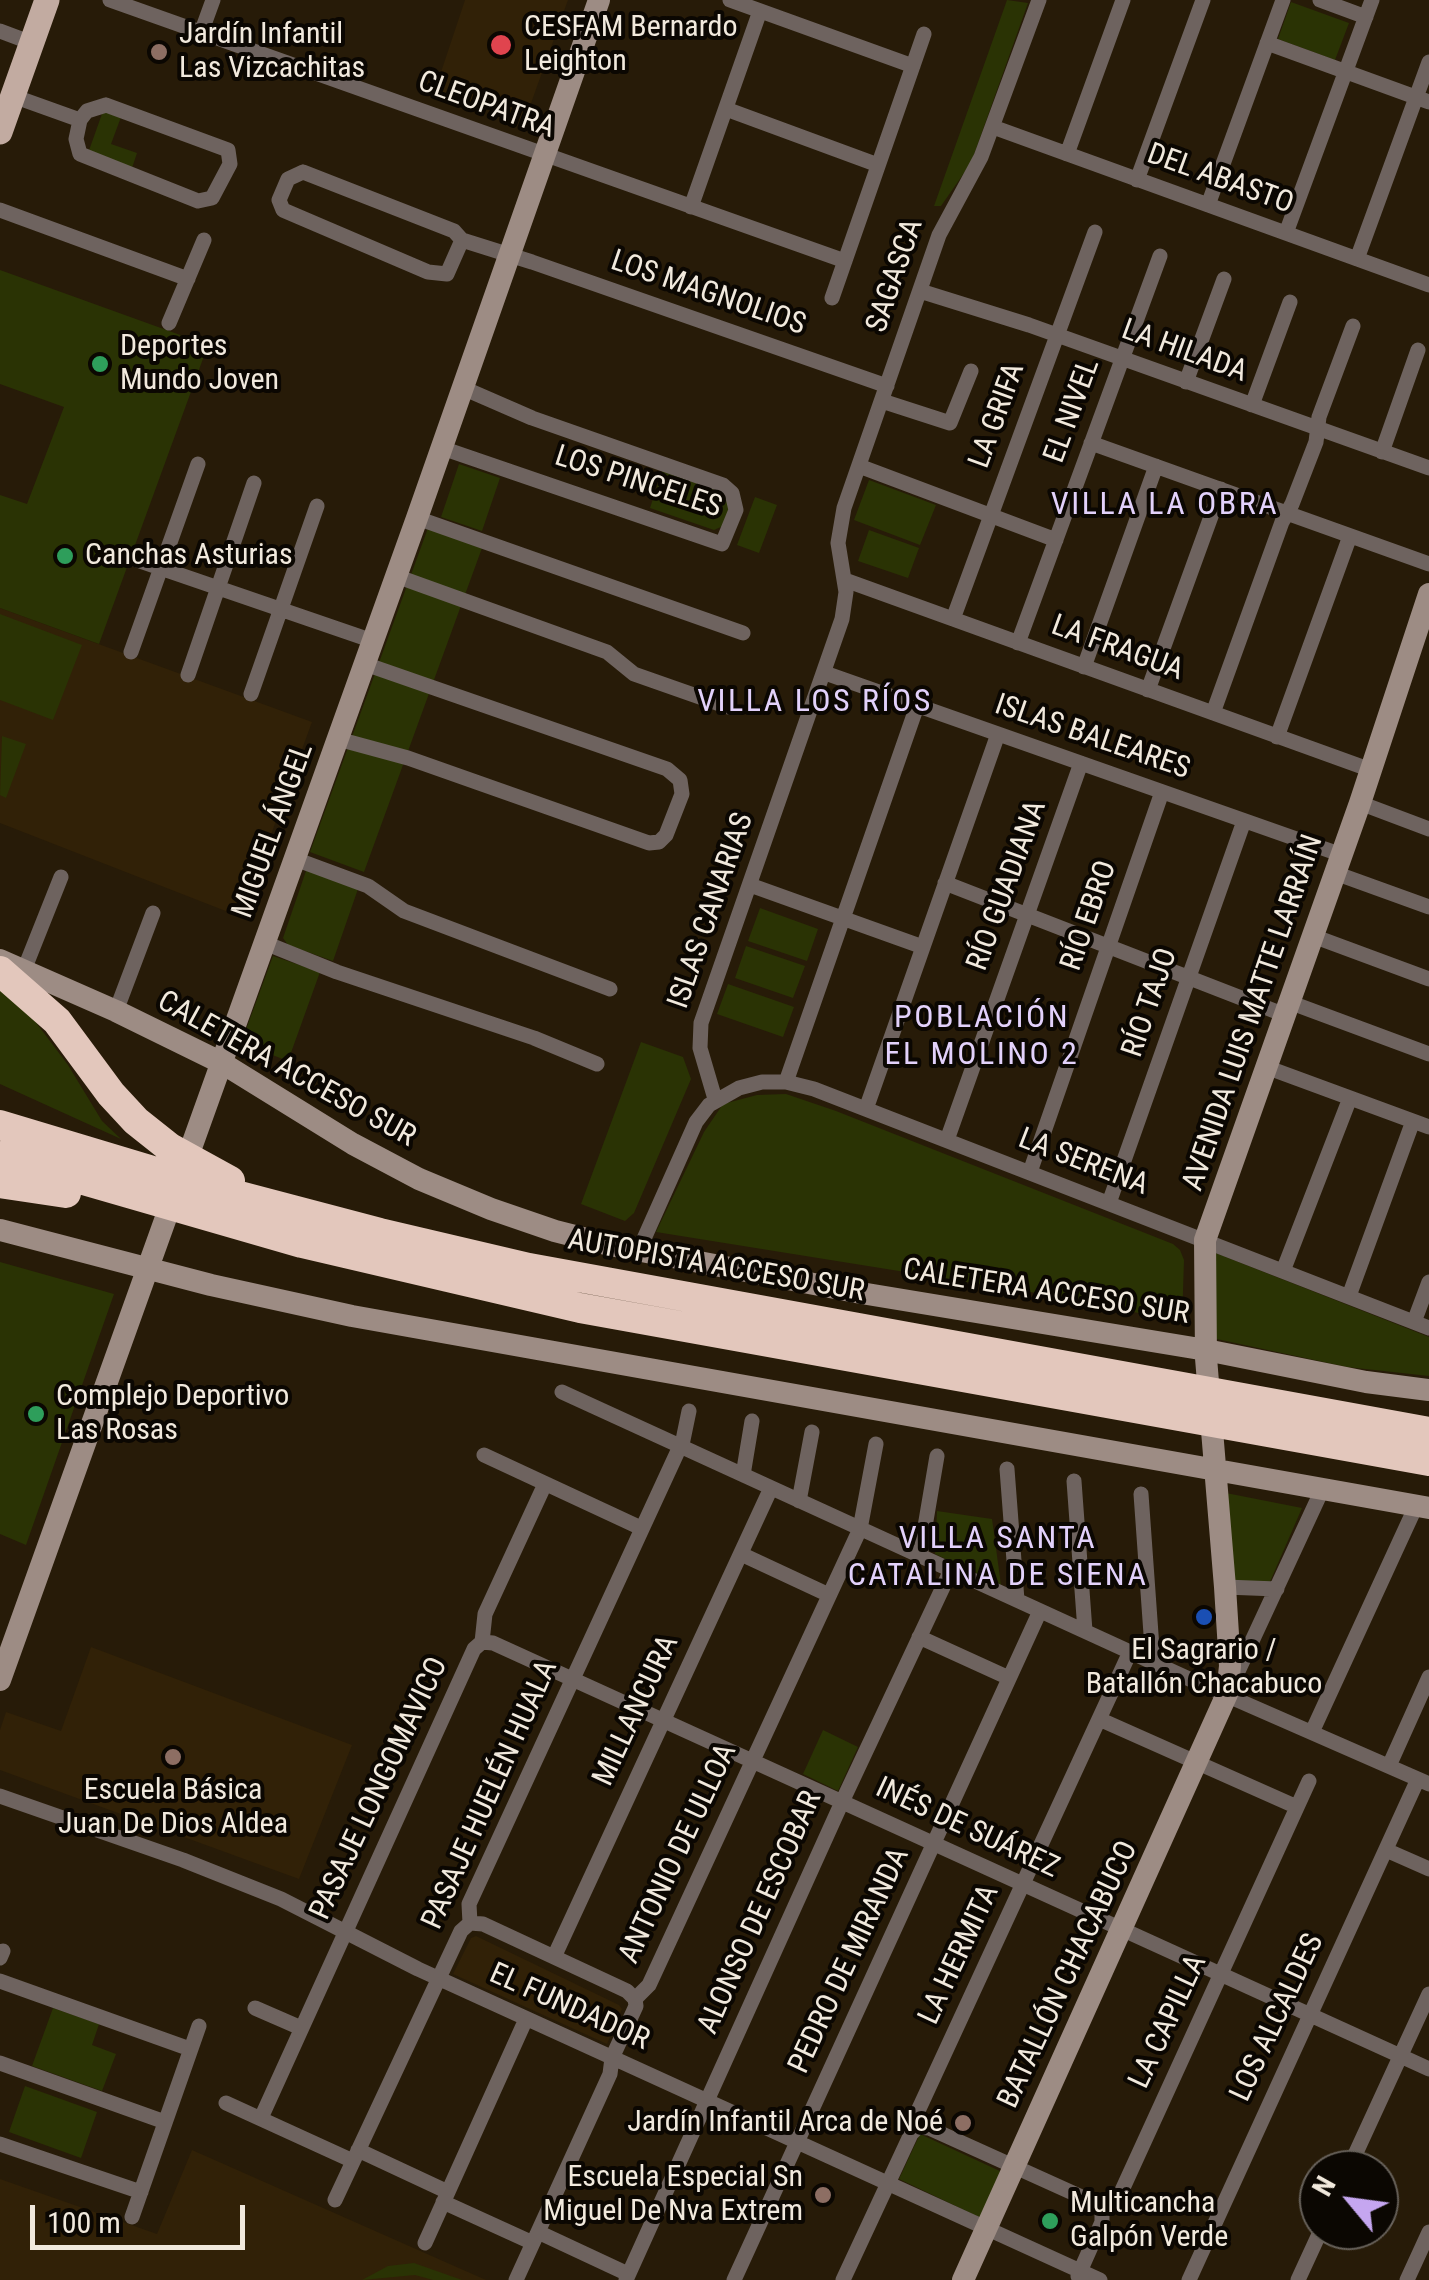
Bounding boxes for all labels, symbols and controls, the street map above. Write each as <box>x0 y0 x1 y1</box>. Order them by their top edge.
place label: CESFAM Bernardo Leighton <box>524 10 738 80</box>
place label: Jardín Infantil Las Vizcachitas <box>179 17 365 88</box>
marker: CESFAM Bernardo Leighton <box>488 32 514 58</box>
marker: Jardín Infantil Las Vizcachitas <box>148 41 170 63</box>
street label: CLEOPATRA <box>413 65 559 147</box>
street label: DEL ABASTO <box>1142 137 1298 223</box>
street label: SAGASCA <box>860 215 932 337</box>
street label: LOS MAGNOLIOS <box>606 244 810 344</box>
street label: LA HILADA <box>1116 313 1252 391</box>
place label: Deportes Mundo Joven <box>120 329 279 400</box>
marker: Deportes Mundo Joven <box>89 353 111 375</box>
street label: EL NIVEL <box>1038 354 1108 468</box>
street label: LA GRIFA <box>962 359 1034 473</box>
street label: LOS PINCELES <box>550 439 726 527</box>
district label: VILLA LA OBRA <box>1051 487 1279 525</box>
place label: Canchas Asturias <box>85 538 293 574</box>
marker: Canchas Asturias <box>54 545 76 567</box>
street label: LA FRAGUA <box>1046 609 1188 689</box>
district label: VILLA LOS RÍOS <box>697 684 933 722</box>
street label: ISLAS BALEARES <box>990 688 1194 788</box>
street label: MIGUEL ÁNGEL <box>226 739 322 923</box>
street label: RÍO GUADIANA <box>961 796 1055 976</box>
street label: ISLAS CANARIAS <box>662 809 762 1013</box>
street label: AVENIDA LUIS MATTE LARRAÍN <box>1176 830 1332 1196</box>
street label: RÍO EBRO <box>1054 856 1126 976</box>
street label: RÍO TAJO <box>1116 944 1186 1062</box>
street label: CALETERA ACCESO SUR <box>151 984 421 1156</box>
district label: POBLACIÓN EL MOLINO 2 <box>885 1000 1079 1075</box>
street label: LA SERENA <box>1013 1122 1153 1204</box>
street label: AUTOPISTA ACCESO SUR <box>565 1223 867 1311</box>
street label: CALETERA ACCESO SUR <box>900 1253 1192 1333</box>
place label: Complejo Deportivo Las Rosas <box>56 1379 289 1450</box>
marker: Complejo Deportivo Las Rosas <box>25 1403 47 1425</box>
district label: VILLA SANTA CATALINA DE SIENA <box>848 1521 1148 1596</box>
marker: El Sagrario / Batallón Chacabuco <box>1193 1606 1215 1628</box>
street label: MILLANCURA <box>586 1630 688 1792</box>
place label: El Sagrario / Batallón Chacabuco <box>1086 1633 1322 1704</box>
street label: PASAJE LONGOMAVICO <box>303 1652 457 1926</box>
street label: PASAJE HUELÉN HUALA <box>416 1655 566 1935</box>
street label: ANTONIO DE ULLOA <box>612 1739 746 1969</box>
marker: Escuela Básica Juan De Dios Aldea <box>162 1746 184 1768</box>
street label: INÉS DE SUÁREZ <box>870 1771 1064 1887</box>
place label: Escuela Básica Juan De Dios Aldea <box>58 1773 288 1844</box>
street label: ALONSO DE ESCOBAR <box>691 1786 831 2040</box>
street label: BATALLÓN CHACABUCO <box>991 1836 1147 2114</box>
street label: PEDRO DE MIRANDA <box>782 1843 918 2079</box>
street label: LA HERMITA <box>912 1880 1008 2030</box>
street label: LOS ALCALDES <box>1224 1929 1332 2107</box>
street label: LA CAPILLA <box>1122 1949 1216 2095</box>
street label: EL FUNDADOR <box>484 1957 654 2059</box>
place label: Jardín Infantil Arca de Noé <box>627 2105 943 2141</box>
marker: Jardín Infantil Arca de Noé <box>952 2112 974 2134</box>
north arrow <box>1299 2150 1399 2250</box>
place label: Escuela Especial Sn Miguel De Nva Extrem <box>543 2160 803 2230</box>
text: N <box>1305 2171 1343 2202</box>
marker: Escuela Especial Sn Miguel De Nva Extrem <box>812 2184 834 2206</box>
scale bar <box>35 2185 250 2247</box>
place label: Multicancha Galpón Verde <box>1070 2186 1228 2256</box>
text: 100 m <box>47 2205 121 2240</box>
marker: Multicancha Galpón Verde <box>1039 2210 1061 2232</box>

